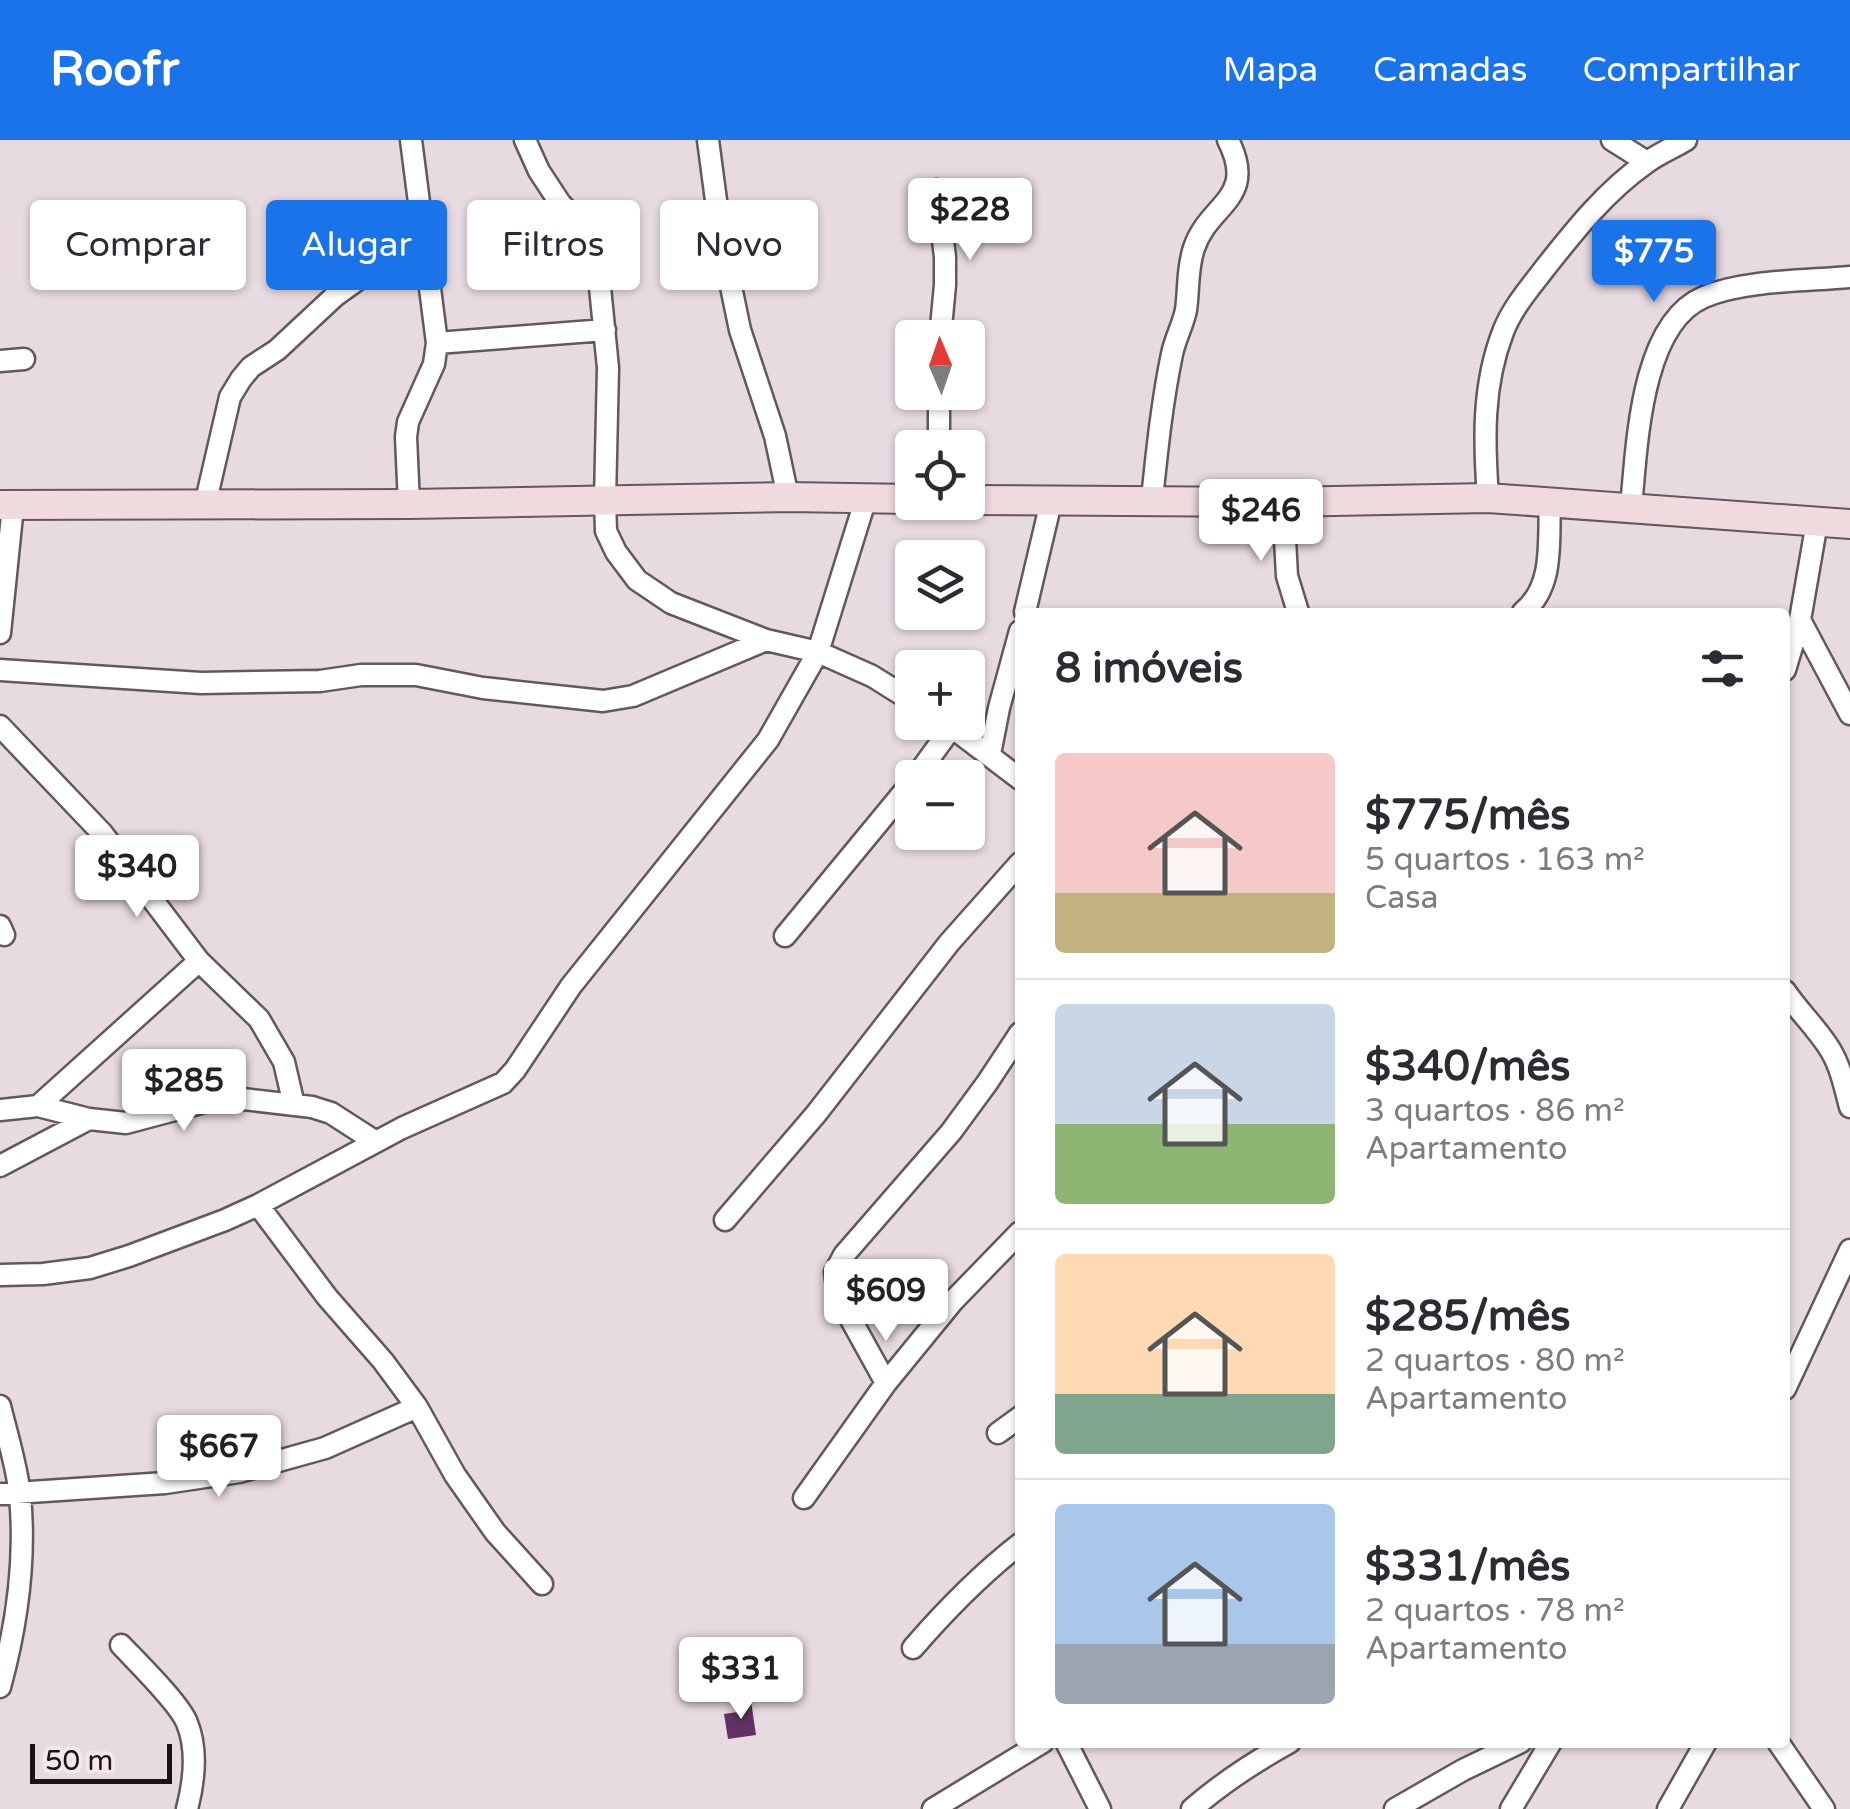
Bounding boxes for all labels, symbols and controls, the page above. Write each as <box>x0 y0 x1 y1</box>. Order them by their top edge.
text: Roofr <box>50 41 179 99</box>
text: Mapa <box>1223 49 1318 91</box>
text: Camadas <box>1373 49 1527 91</box>
text: Compartilhar <box>1582 49 1800 91</box>
pin: $228 <box>911 178 1029 263</box>
text: $228 <box>930 191 1010 229</box>
chip: Comprar <box>30 200 246 290</box>
chip: Alugar <box>266 200 447 290</box>
chip: Filtros <box>467 200 640 290</box>
chip: Novo <box>660 200 818 290</box>
pin: $775 <box>1595 220 1713 305</box>
text: $775 <box>1614 233 1694 271</box>
north arrow <box>895 320 985 410</box>
map controls <box>895 320 985 850</box>
button: locate <box>895 430 985 520</box>
pin: $246 <box>1202 479 1320 564</box>
text: $246 <box>1221 492 1301 530</box>
button: layers <box>895 540 985 630</box>
icon: filters <box>1695 641 1750 696</box>
text: 8 imóveis <box>1055 643 1243 694</box>
button: + <box>895 650 985 740</box>
button: − <box>895 760 985 850</box>
text: $775/mês <box>1365 790 1570 841</box>
icon: home <box>1135 793 1255 913</box>
pin: $340 <box>78 835 196 920</box>
text: 5 quartos · 163 m² <box>1365 841 1645 879</box>
text: $340 <box>97 848 177 886</box>
text: Casa <box>1365 879 1439 917</box>
text: $340/mês <box>1365 1041 1570 1092</box>
icon: home <box>1135 1044 1255 1164</box>
pin: $285 <box>125 1049 243 1134</box>
text: $285 <box>144 1062 224 1100</box>
text: 3 quartos · 86 m² <box>1365 1092 1625 1130</box>
text: Apartamento <box>1365 1130 1567 1168</box>
pin: $609 <box>827 1259 945 1344</box>
text: $609 <box>846 1272 926 1310</box>
text: $285/mês <box>1365 1291 1570 1342</box>
icon: home <box>1135 1294 1255 1414</box>
text: 2 quartos · 80 m² <box>1365 1342 1625 1380</box>
text: Apartamento <box>1365 1380 1567 1418</box>
pin: $667 <box>160 1415 278 1500</box>
text: $667 <box>179 1428 259 1466</box>
text: $331/mês <box>1365 1541 1570 1592</box>
icon: home <box>1135 1544 1255 1664</box>
text: 2 quartos · 78 m² <box>1365 1592 1625 1630</box>
text: Apartamento <box>1365 1630 1567 1668</box>
pin: $331 <box>682 1637 800 1722</box>
text: $331 <box>701 1650 781 1688</box>
scale bar <box>30 1739 172 1784</box>
text: 50 m <box>45 1744 113 1778</box>

